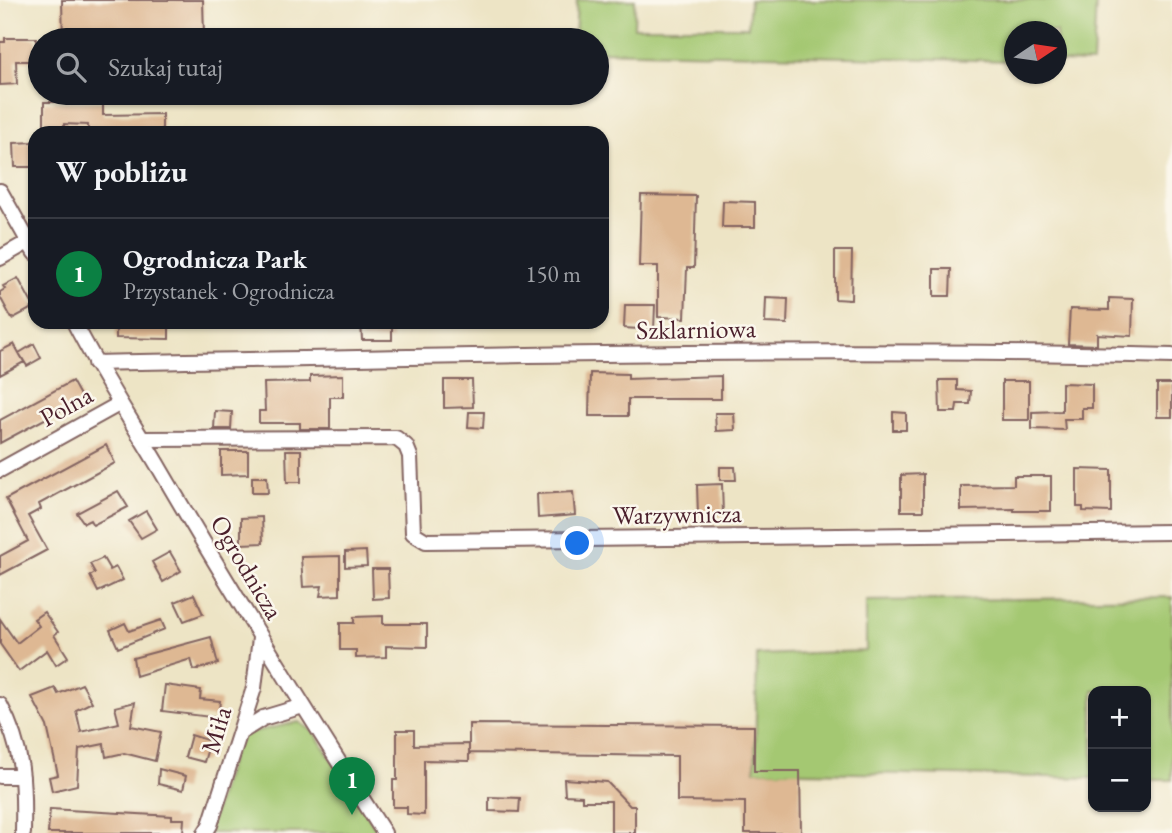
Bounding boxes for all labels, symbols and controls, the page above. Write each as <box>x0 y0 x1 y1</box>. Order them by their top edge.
north arrow <box>1004 21 1067 84</box>
search box <box>28 28 609 105</box>
icon: search <box>52 48 90 86</box>
text: Szukaj tutaj <box>108 50 223 84</box>
text: W pobliżu <box>56 152 187 191</box>
text: Ogrodnicza Park <box>123 242 307 276</box>
text: 1 <box>73 259 85 289</box>
text: 150 m <box>525 259 581 289</box>
text: Przystanek · Ogrodnicza <box>123 276 334 306</box>
street label: Szklarniowa <box>636 311 757 347</box>
street label: Polna <box>33 377 99 434</box>
street label: Warzywnicza <box>612 496 743 532</box>
street label: Ogrodnicza <box>203 508 292 626</box>
your location <box>560 526 594 560</box>
map controls <box>1088 686 1151 812</box>
button: + <box>1088 686 1151 749</box>
street label: Miła <box>193 702 239 758</box>
button: − <box>1088 749 1151 812</box>
pin: 1 <box>329 757 375 815</box>

